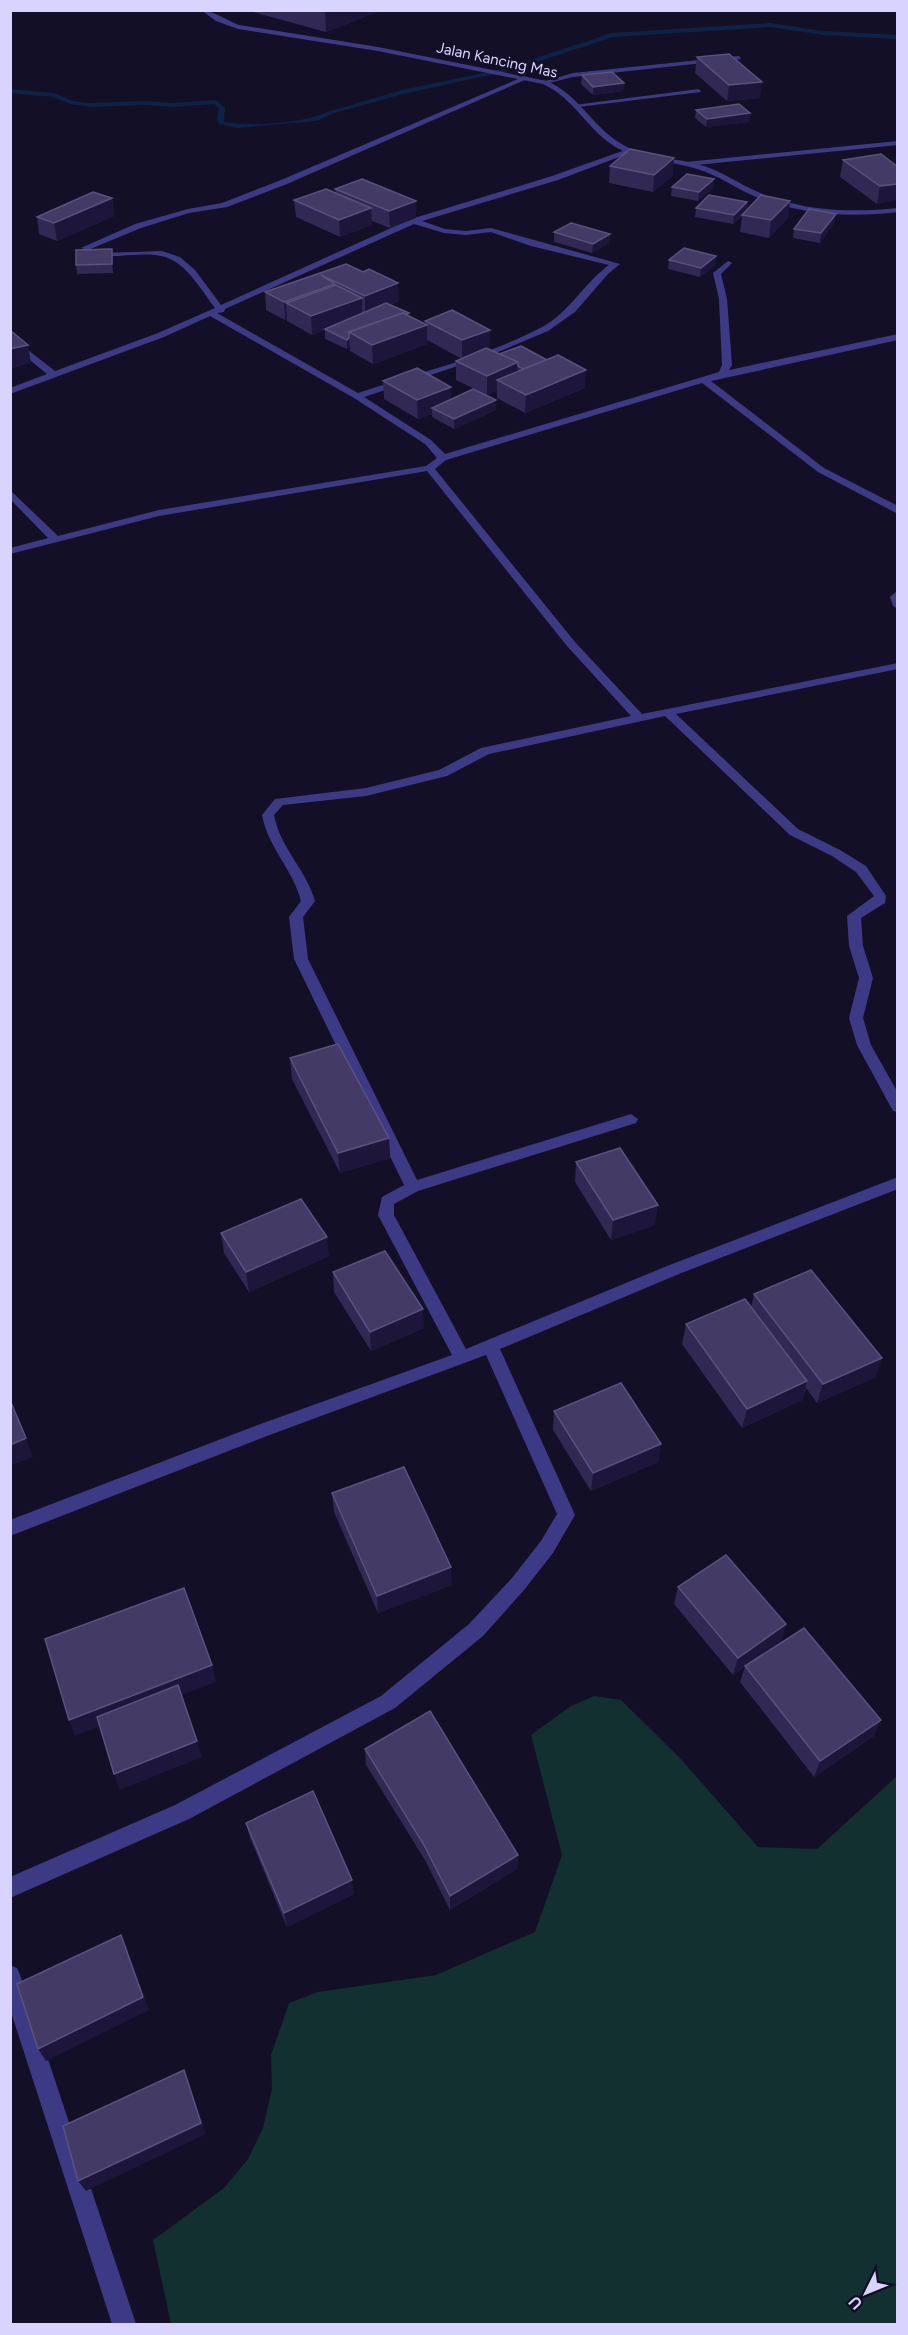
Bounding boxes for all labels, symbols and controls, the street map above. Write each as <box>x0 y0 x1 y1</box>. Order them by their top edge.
street label: Jalan Kancing Mas <box>435 38 559 82</box>
north arrow <box>836 2263 896 2323</box>
text: U <box>845 2292 866 2313</box>

